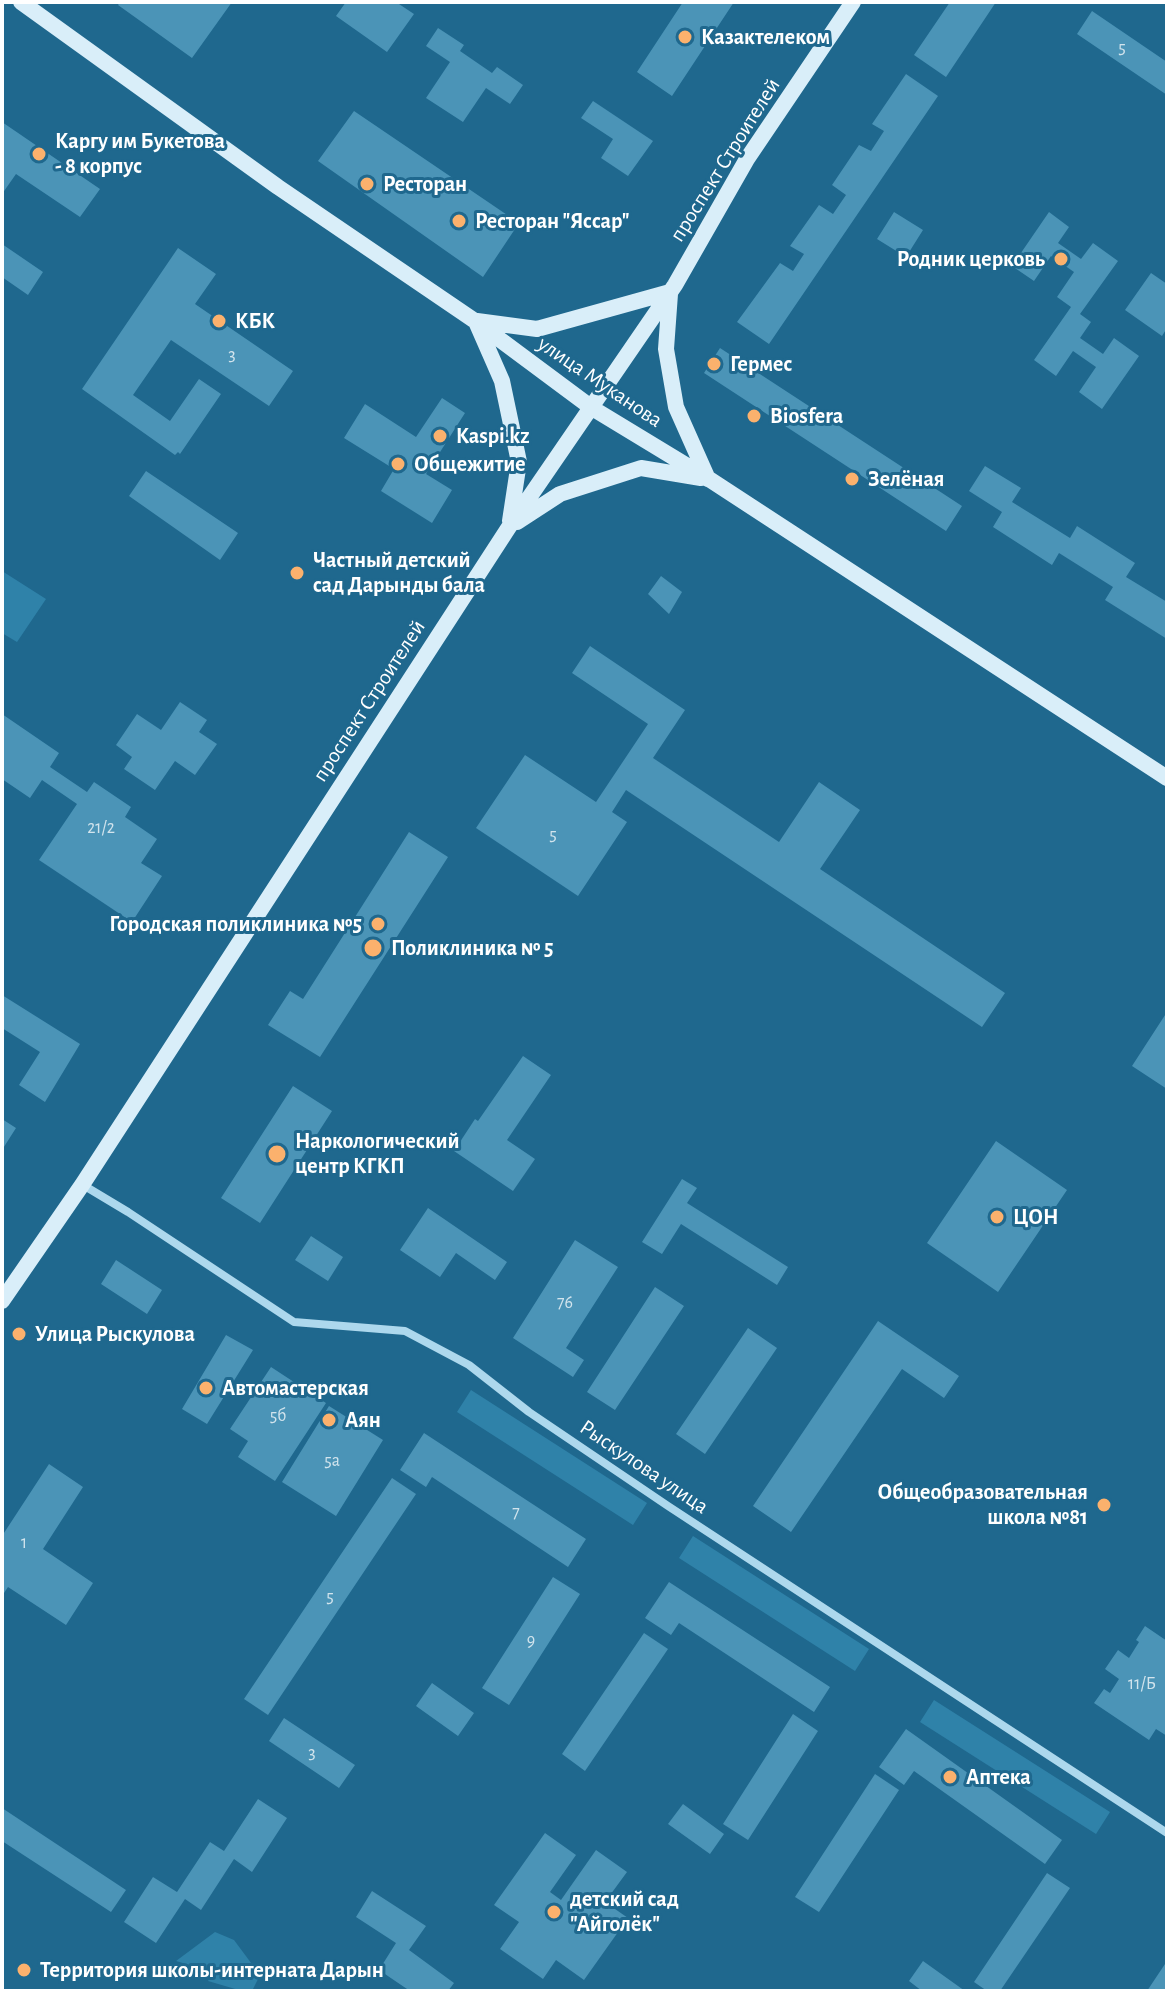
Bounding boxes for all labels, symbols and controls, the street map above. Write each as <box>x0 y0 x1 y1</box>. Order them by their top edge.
place label: Казактелеком <box>701 24 830 50</box>
marker: Казактелеком <box>676 28 694 46</box>
house number: 5 <box>1118 37 1126 59</box>
street label: проспект Строителей <box>664 73 786 247</box>
place label: Каргу им Букетова - 8 корпус <box>55 128 225 180</box>
marker: Каргу им Букетова - 8 корпус <box>30 145 48 163</box>
place label: Ресторан <box>383 171 467 197</box>
marker: Ресторан <box>358 175 376 193</box>
place label: Ресторан "Яссар" <box>475 208 630 234</box>
marker: Ресторан "Яссар" <box>450 212 468 230</box>
place label: Родник церковь <box>897 246 1045 272</box>
marker: Родник церковь <box>1052 250 1070 268</box>
place label: КБК <box>235 308 275 334</box>
marker: КБК <box>210 312 228 330</box>
street label: улица Муканова <box>533 331 667 433</box>
house number: 3 <box>228 344 236 366</box>
place label: Гермес <box>730 351 792 377</box>
marker: Гермес <box>705 355 723 373</box>
place label: Biosfera <box>770 403 843 429</box>
marker: Biosfera <box>745 407 763 425</box>
place label: Kaspi.kz <box>456 423 530 449</box>
marker: Kaspi.kz <box>431 427 449 445</box>
place label: Общежитие <box>414 451 526 477</box>
marker: Общежитие <box>389 455 407 473</box>
place label: Зелёная <box>868 466 945 492</box>
marker: Зелёная <box>843 470 861 488</box>
place label: Частный детский сад Дарынды бала <box>313 547 485 598</box>
marker: Частный детский сад Дарынды бала <box>288 564 306 582</box>
street label: проспект Строителей <box>307 615 431 787</box>
house number: 21/2 <box>87 817 115 839</box>
house number: 5 <box>549 824 557 846</box>
place label: Городская поликлиника №5 <box>109 911 362 937</box>
marker: Городская поликлиника №5 <box>369 915 387 933</box>
place label: Поликлиника № 5 <box>391 935 553 961</box>
marker: Поликлиника № 5 <box>362 937 384 959</box>
place label: Наркологический центр КГКП <box>295 1128 460 1180</box>
marker: Наркологический центр КГКП <box>266 1143 288 1165</box>
place label: ЦОН <box>1013 1204 1058 1230</box>
marker: ЦОН <box>988 1208 1006 1226</box>
house number: 76 <box>557 1292 573 1314</box>
place label: Улица Рыскулова <box>35 1321 195 1347</box>
marker: Улица Рыскулова <box>10 1325 28 1343</box>
place label: Автомастерская <box>222 1375 369 1401</box>
marker: Автомастерская <box>197 1379 215 1397</box>
house number: 5б <box>270 1405 286 1427</box>
place label: Аян <box>345 1407 381 1433</box>
marker: Аян <box>320 1411 338 1429</box>
street label: Рыскулова улица <box>575 1414 713 1520</box>
house number: 5а <box>324 1450 340 1472</box>
place label: Общеобразовательная школа №81 <box>877 1479 1088 1530</box>
marker: Общеобразовательная школа №81 <box>1095 1496 1113 1514</box>
house number: 7 <box>512 1502 520 1524</box>
house number: 1 <box>21 1532 27 1554</box>
house number: 5 <box>326 1586 334 1608</box>
house number: 9 <box>527 1630 535 1652</box>
house number: 11/Б <box>1128 1673 1156 1695</box>
house number: 3 <box>308 1742 316 1764</box>
place label: Аптека <box>966 1764 1031 1790</box>
marker: Аптека <box>941 1768 959 1786</box>
place label: детский сад "Айголёк" <box>570 1886 679 1938</box>
marker: детский сад "Айголёк" <box>545 1903 563 1921</box>
place label: Территория школы-интерната Дарын <box>40 1957 384 1983</box>
marker: Территория школы-интерната Дарын <box>15 1961 33 1979</box>

